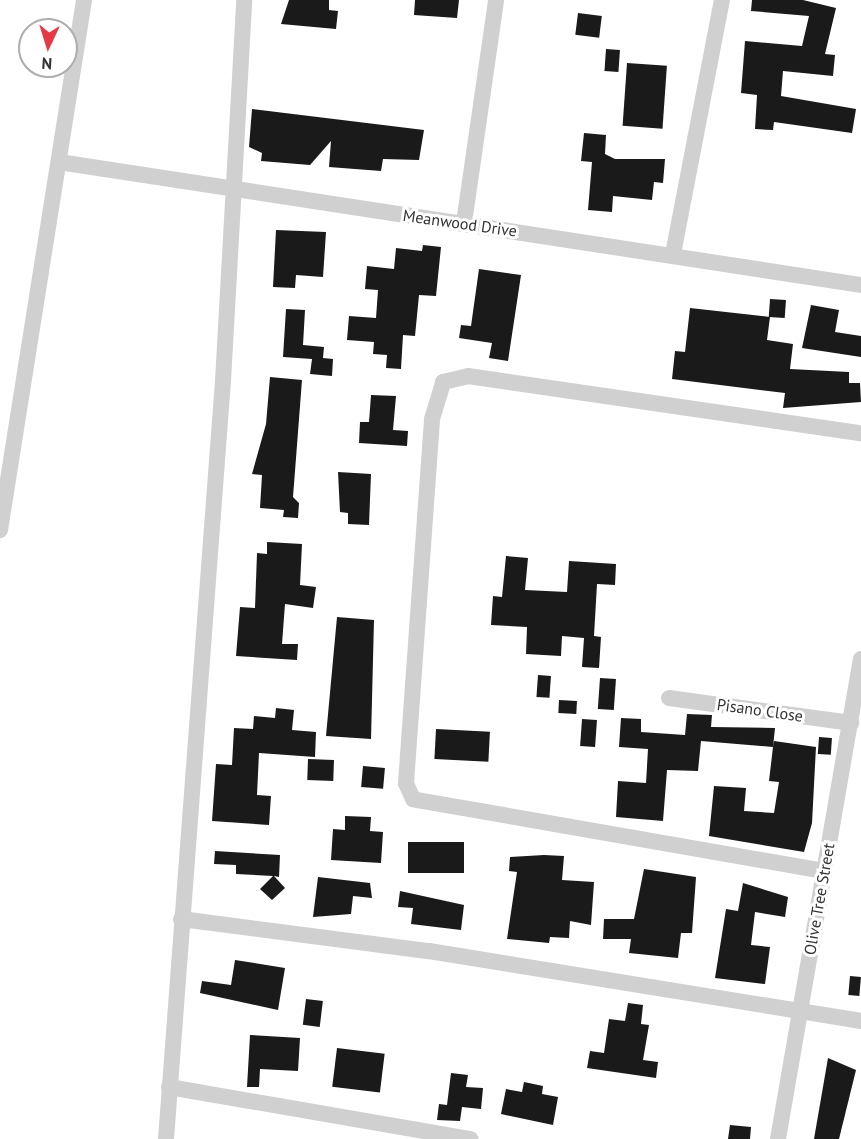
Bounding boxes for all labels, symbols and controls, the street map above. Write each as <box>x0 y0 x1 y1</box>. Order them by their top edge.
north arrow <box>18 18 78 78</box>
text: N <box>41 54 53 74</box>
street label: Meanwood Drive <box>402 205 518 241</box>
street label: Pisano Close <box>716 694 804 726</box>
street label: Olive Tree Street <box>800 841 838 957</box>

